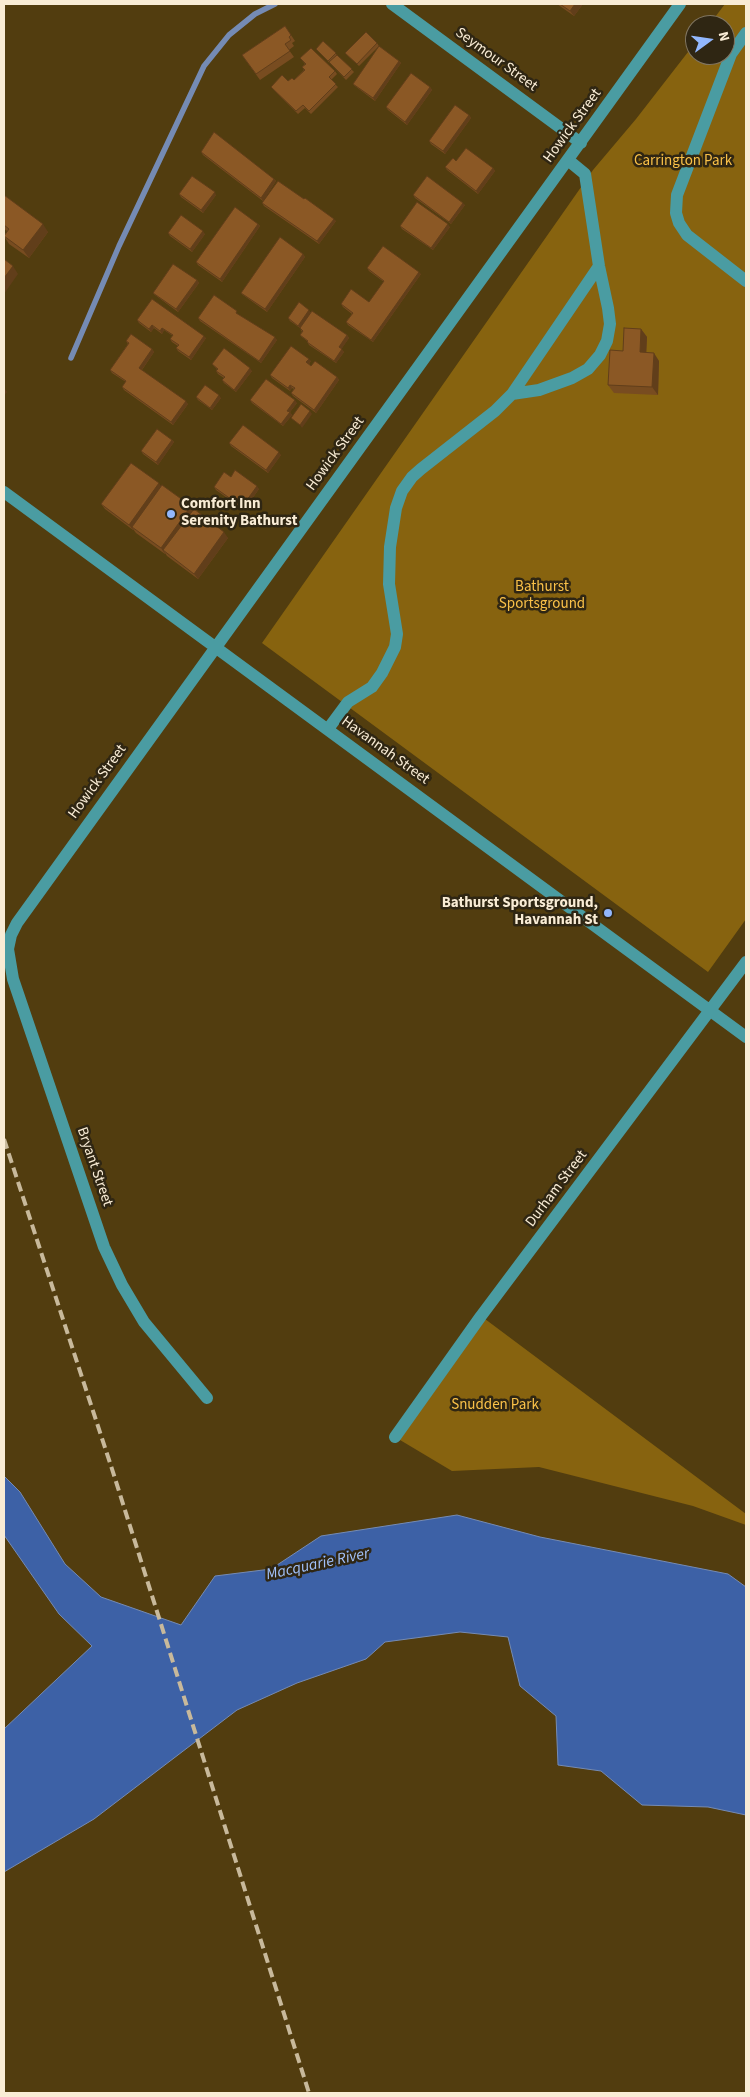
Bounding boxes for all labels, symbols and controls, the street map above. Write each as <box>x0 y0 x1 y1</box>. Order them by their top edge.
north arrow <box>685 15 735 65</box>
street label: Seymour Street <box>451 24 541 96</box>
text: N <box>713 30 734 44</box>
street label: Howick Street <box>540 85 606 167</box>
park label: Carrington Park <box>634 153 732 171</box>
street label: Howick Street <box>303 413 369 495</box>
place label: Comfort Inn Serenity Bathurst <box>181 496 297 531</box>
marker: Comfort Inn Serenity Bathurst <box>165 508 177 520</box>
park label: Bathurst Sportsground <box>499 579 585 614</box>
street label: Havannah Street <box>338 713 432 789</box>
street label: Howick Street <box>65 741 131 823</box>
place label: Bathurst Sportsground, Havannah St <box>442 895 598 930</box>
marker: Bathurst Sportsground, Havannah St <box>602 907 614 919</box>
street label: Bryant Street <box>72 1125 116 1209</box>
street label: Durham Street <box>522 1147 592 1231</box>
park label: Snudden Park <box>451 1397 539 1415</box>
water label: Macquarie River <box>265 1545 371 1585</box>

